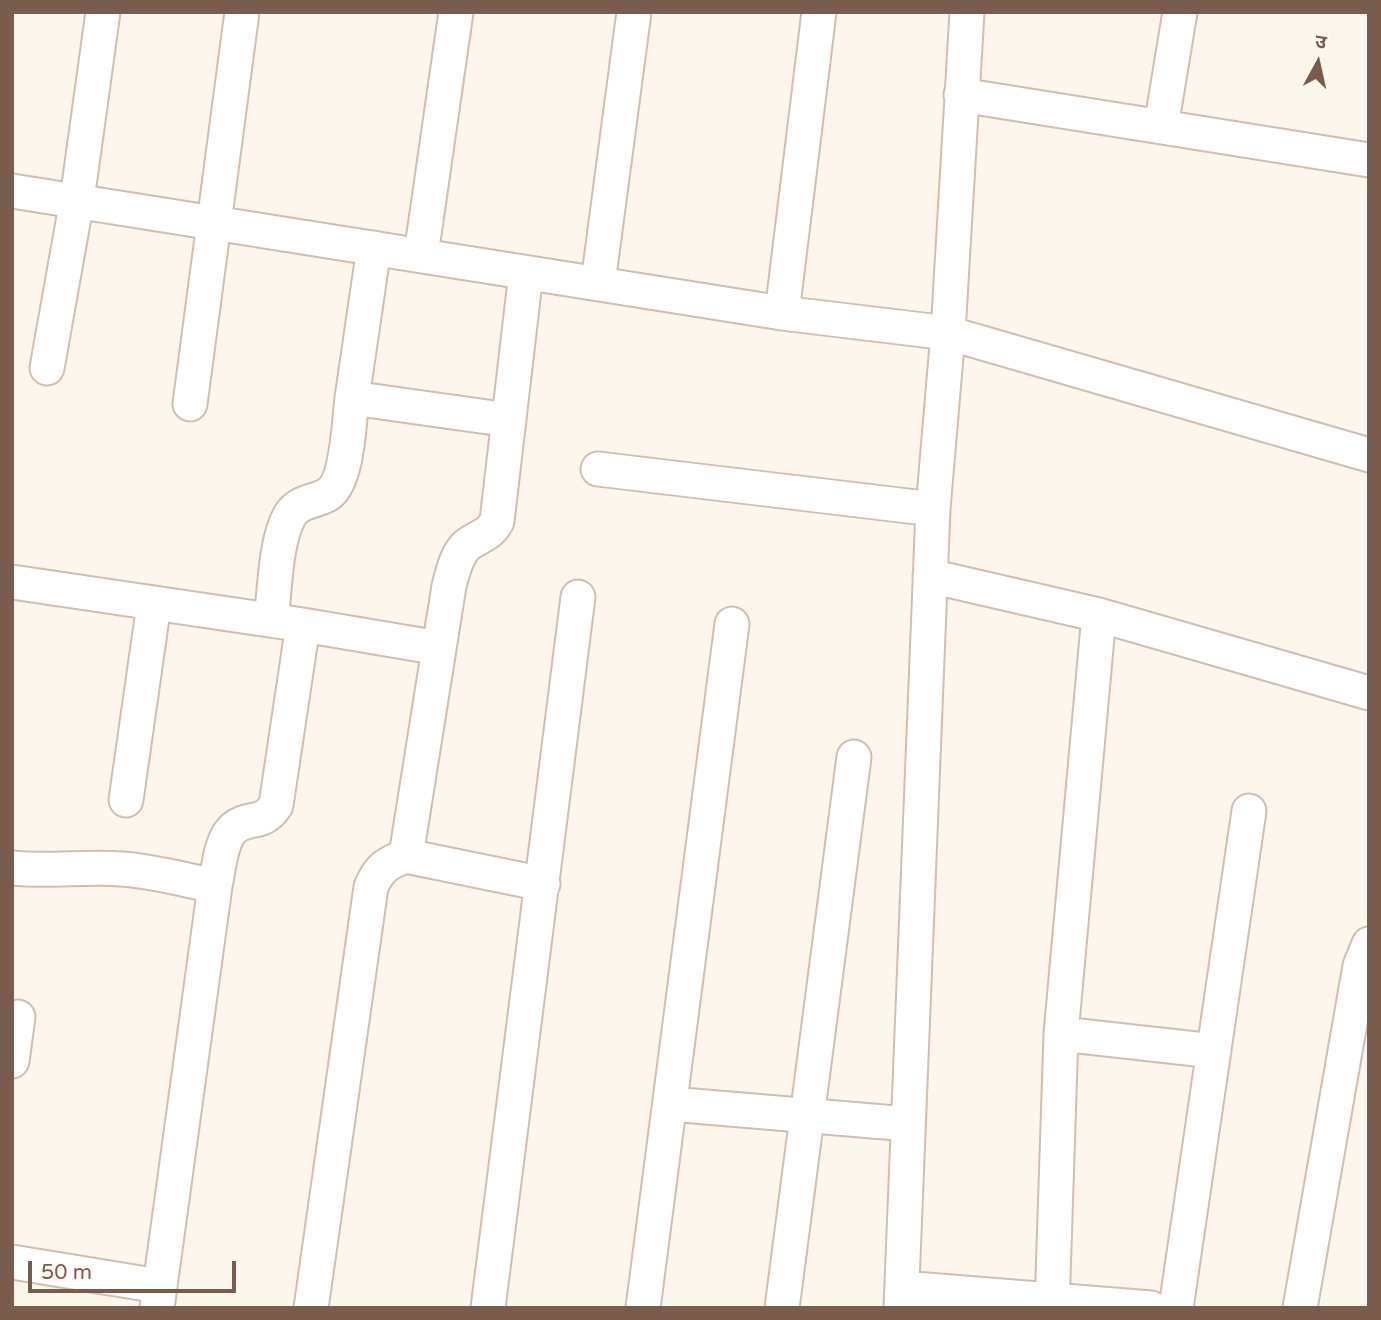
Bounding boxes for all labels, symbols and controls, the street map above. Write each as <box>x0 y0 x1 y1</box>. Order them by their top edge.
north arrow <box>1283 28 1353 98</box>
text: उ <box>1314 31 1328 54</box>
scale bar <box>32 1246 240 1290</box>
text: 50 m <box>41 1260 92 1285</box>

